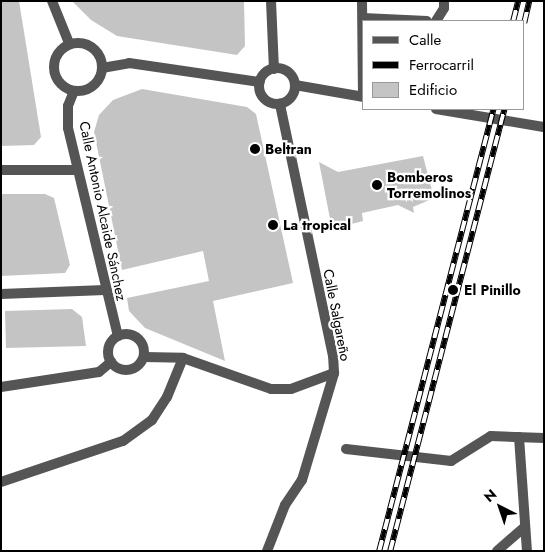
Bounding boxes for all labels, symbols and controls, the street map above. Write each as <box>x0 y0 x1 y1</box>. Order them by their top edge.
legend <box>362 20 525 110</box>
text: Calle <box>409 29 441 51</box>
text: Ferrocarril <box>409 54 474 76</box>
text: Edificio <box>409 79 457 101</box>
street label: Calle Antonio Alcaide Sánchez <box>76 120 130 302</box>
place label: Beltran <box>265 141 312 157</box>
marker: Beltran <box>249 143 261 155</box>
place label: Bomberos Torremolinos <box>387 169 471 202</box>
marker: Bomberos Torremolinos <box>371 179 383 191</box>
place label: La tropical <box>283 217 351 233</box>
marker: La tropical <box>267 219 279 231</box>
street label: Calle Salgareño <box>320 268 354 362</box>
place label: El Pinillo <box>464 282 521 298</box>
marker: El Pinillo <box>446 283 460 297</box>
north arrow <box>475 482 525 532</box>
text: N <box>479 484 501 507</box>

